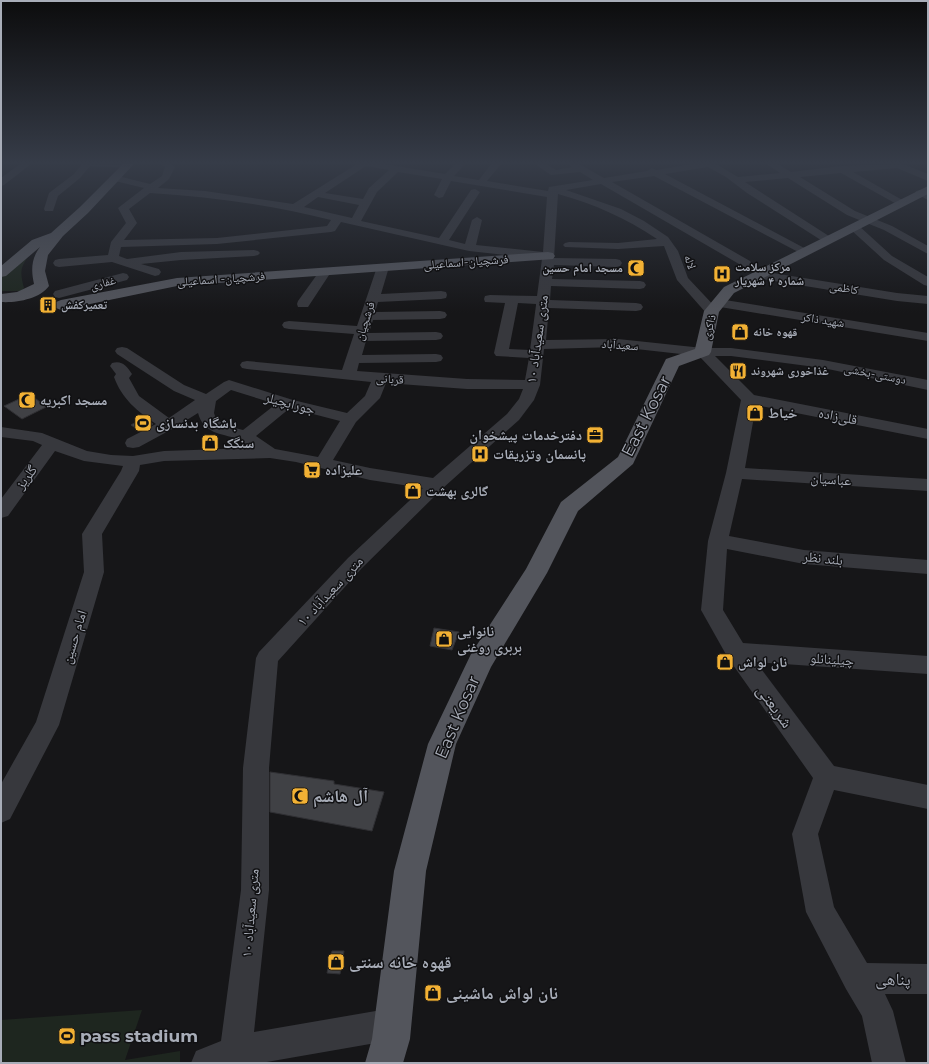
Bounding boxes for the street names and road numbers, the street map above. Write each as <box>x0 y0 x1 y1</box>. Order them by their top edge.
street label: فرشچیان-اسماعیلی <box>423 251 509 272</box>
street label: لاله <box>681 253 700 271</box>
street label: فرشچیان- اسماعیلی <box>176 268 265 289</box>
street label: غفاری <box>89 272 117 293</box>
street label: کاظمی <box>829 278 860 297</box>
street label: ۱۰ متری سعیدآباد <box>522 294 552 384</box>
street label: فرشچیان <box>351 299 378 342</box>
street label: شهید ذاکر <box>800 309 846 331</box>
street label: ذاکری <box>698 313 719 341</box>
street label: سعیدآباد <box>601 336 639 354</box>
street label: دوستی-بخشی <box>843 360 908 387</box>
street label: قربانی <box>376 370 404 387</box>
street label: East Kosar <box>617 372 675 460</box>
street label: جورابچیلر <box>262 387 317 418</box>
street label: قلی‌زاده <box>817 403 859 429</box>
street label: گلریز <box>11 461 41 493</box>
street label: عباسیان <box>810 469 852 489</box>
street label: بلند نظر <box>801 547 844 569</box>
street label: ۱۰ متری سعیدآباد <box>293 552 367 630</box>
street label: امام حسین <box>57 608 92 666</box>
street label: چیلینانلو <box>809 648 855 670</box>
street label: East Kosar <box>431 672 484 762</box>
street label: شریعتی <box>752 680 797 732</box>
street label: ۱۰ متری سعیدآباد <box>237 868 263 958</box>
street label: پناهی <box>875 969 911 990</box>

